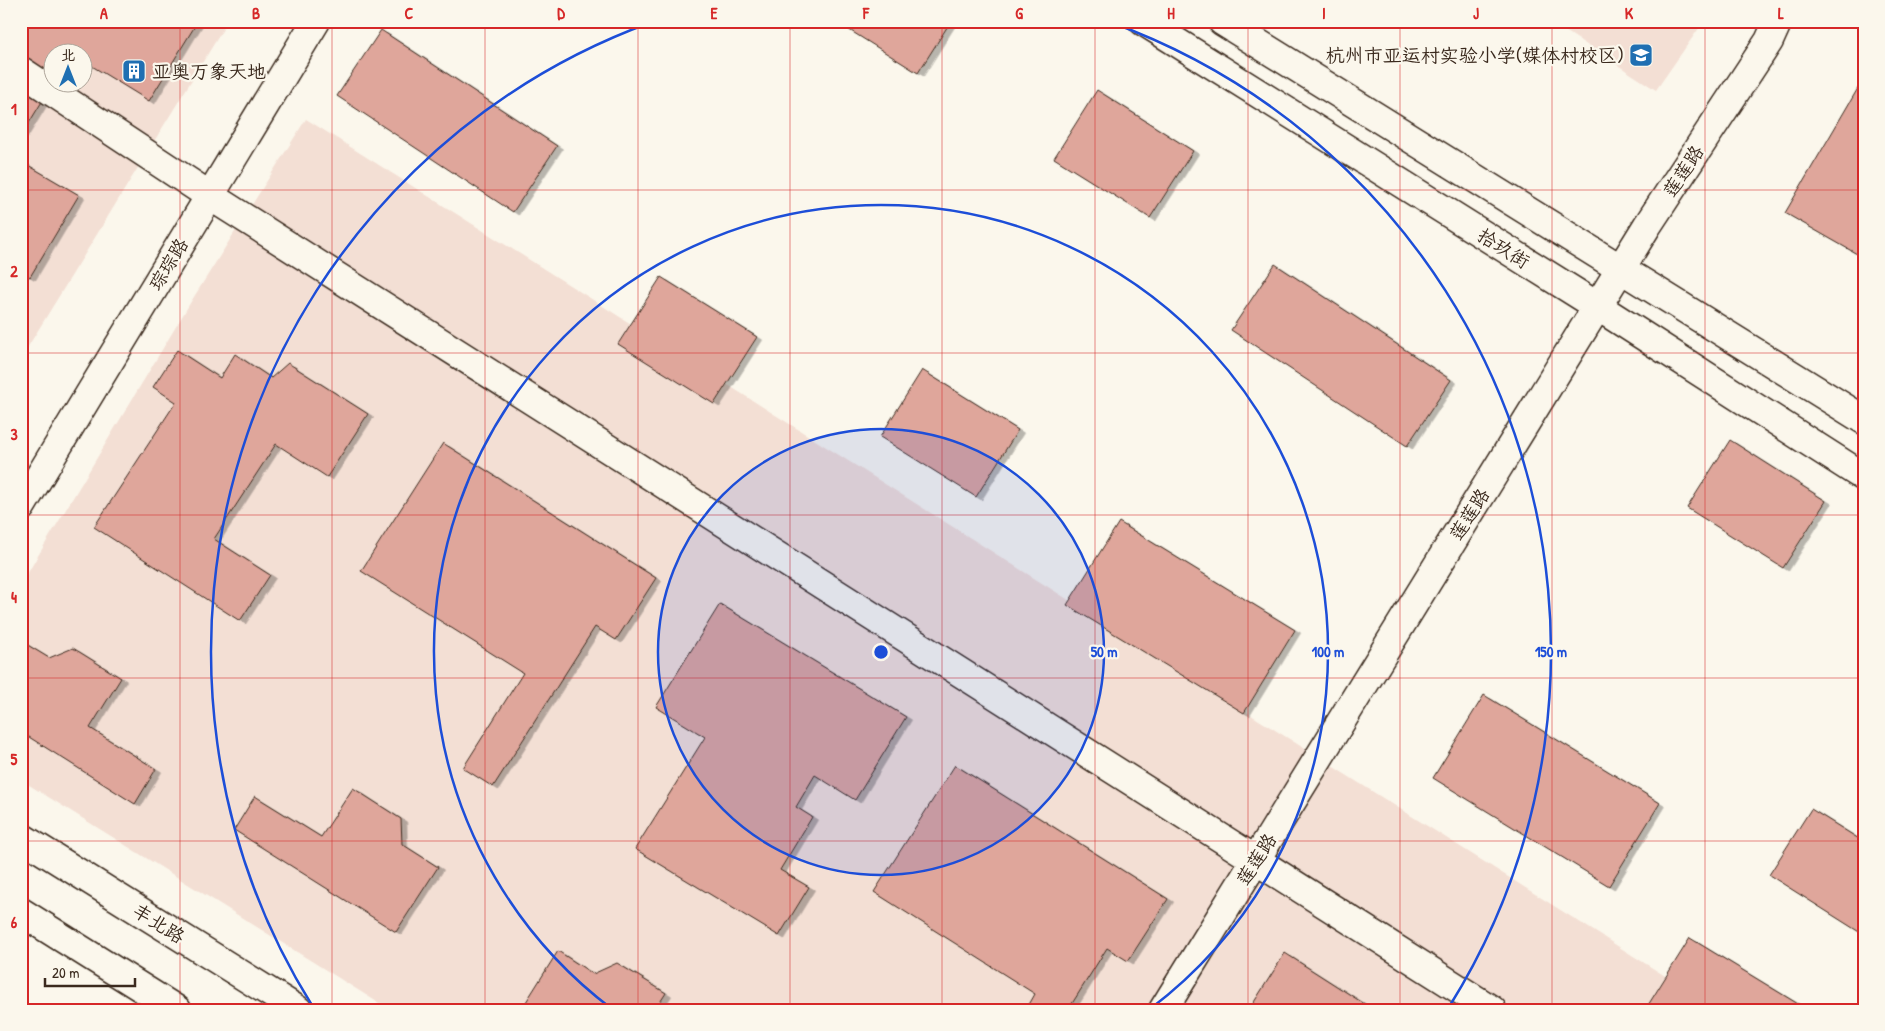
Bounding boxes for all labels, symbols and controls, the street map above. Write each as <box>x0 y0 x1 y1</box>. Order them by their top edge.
text: A <box>100 2 108 24</box>
text: B <box>252 2 260 24</box>
text: C <box>405 2 414 24</box>
text: D <box>557 2 565 24</box>
text: E <box>710 2 718 24</box>
text: F <box>862 2 870 24</box>
text: G <box>1015 2 1023 24</box>
text: H <box>1167 2 1175 24</box>
text: I <box>1322 2 1326 24</box>
text: J <box>1473 2 1479 24</box>
text: K <box>1625 2 1634 24</box>
text: L <box>1778 2 1784 24</box>
north arrow <box>42 42 92 92</box>
place label: 杭州市亚运村实验小学(媒体村校区) <box>1326 42 1624 68</box>
school or university icon: 杭州市亚运村实验小学(媒体村校区) <box>1628 42 1654 68</box>
text: 北 <box>61 45 75 64</box>
building icon: 亚奥万象天地 <box>121 58 147 84</box>
place label: 亚奥万象天地 <box>152 58 266 84</box>
text: 1 <box>11 98 17 120</box>
street label: 莲莲路 <box>1657 140 1709 202</box>
street label: 拾玖街 <box>1473 222 1535 274</box>
street label: 琮琮路 <box>142 233 194 295</box>
text: 2 <box>10 260 18 282</box>
text: 3 <box>10 423 18 445</box>
street label: 莲莲路 <box>1443 483 1495 545</box>
text: 4 <box>11 586 17 608</box>
text: 50 m <box>1091 641 1117 662</box>
text: 100 m <box>1312 641 1344 662</box>
text: 150 m <box>1535 641 1567 662</box>
centre of rings <box>872 643 890 661</box>
text: 5 <box>11 748 18 770</box>
street label: 莲莲路 <box>1230 828 1282 890</box>
street label: 丰北路 <box>128 897 190 949</box>
text: 6 <box>11 911 18 933</box>
scale bar <box>45 956 135 988</box>
text: 20 m <box>52 962 79 983</box>

